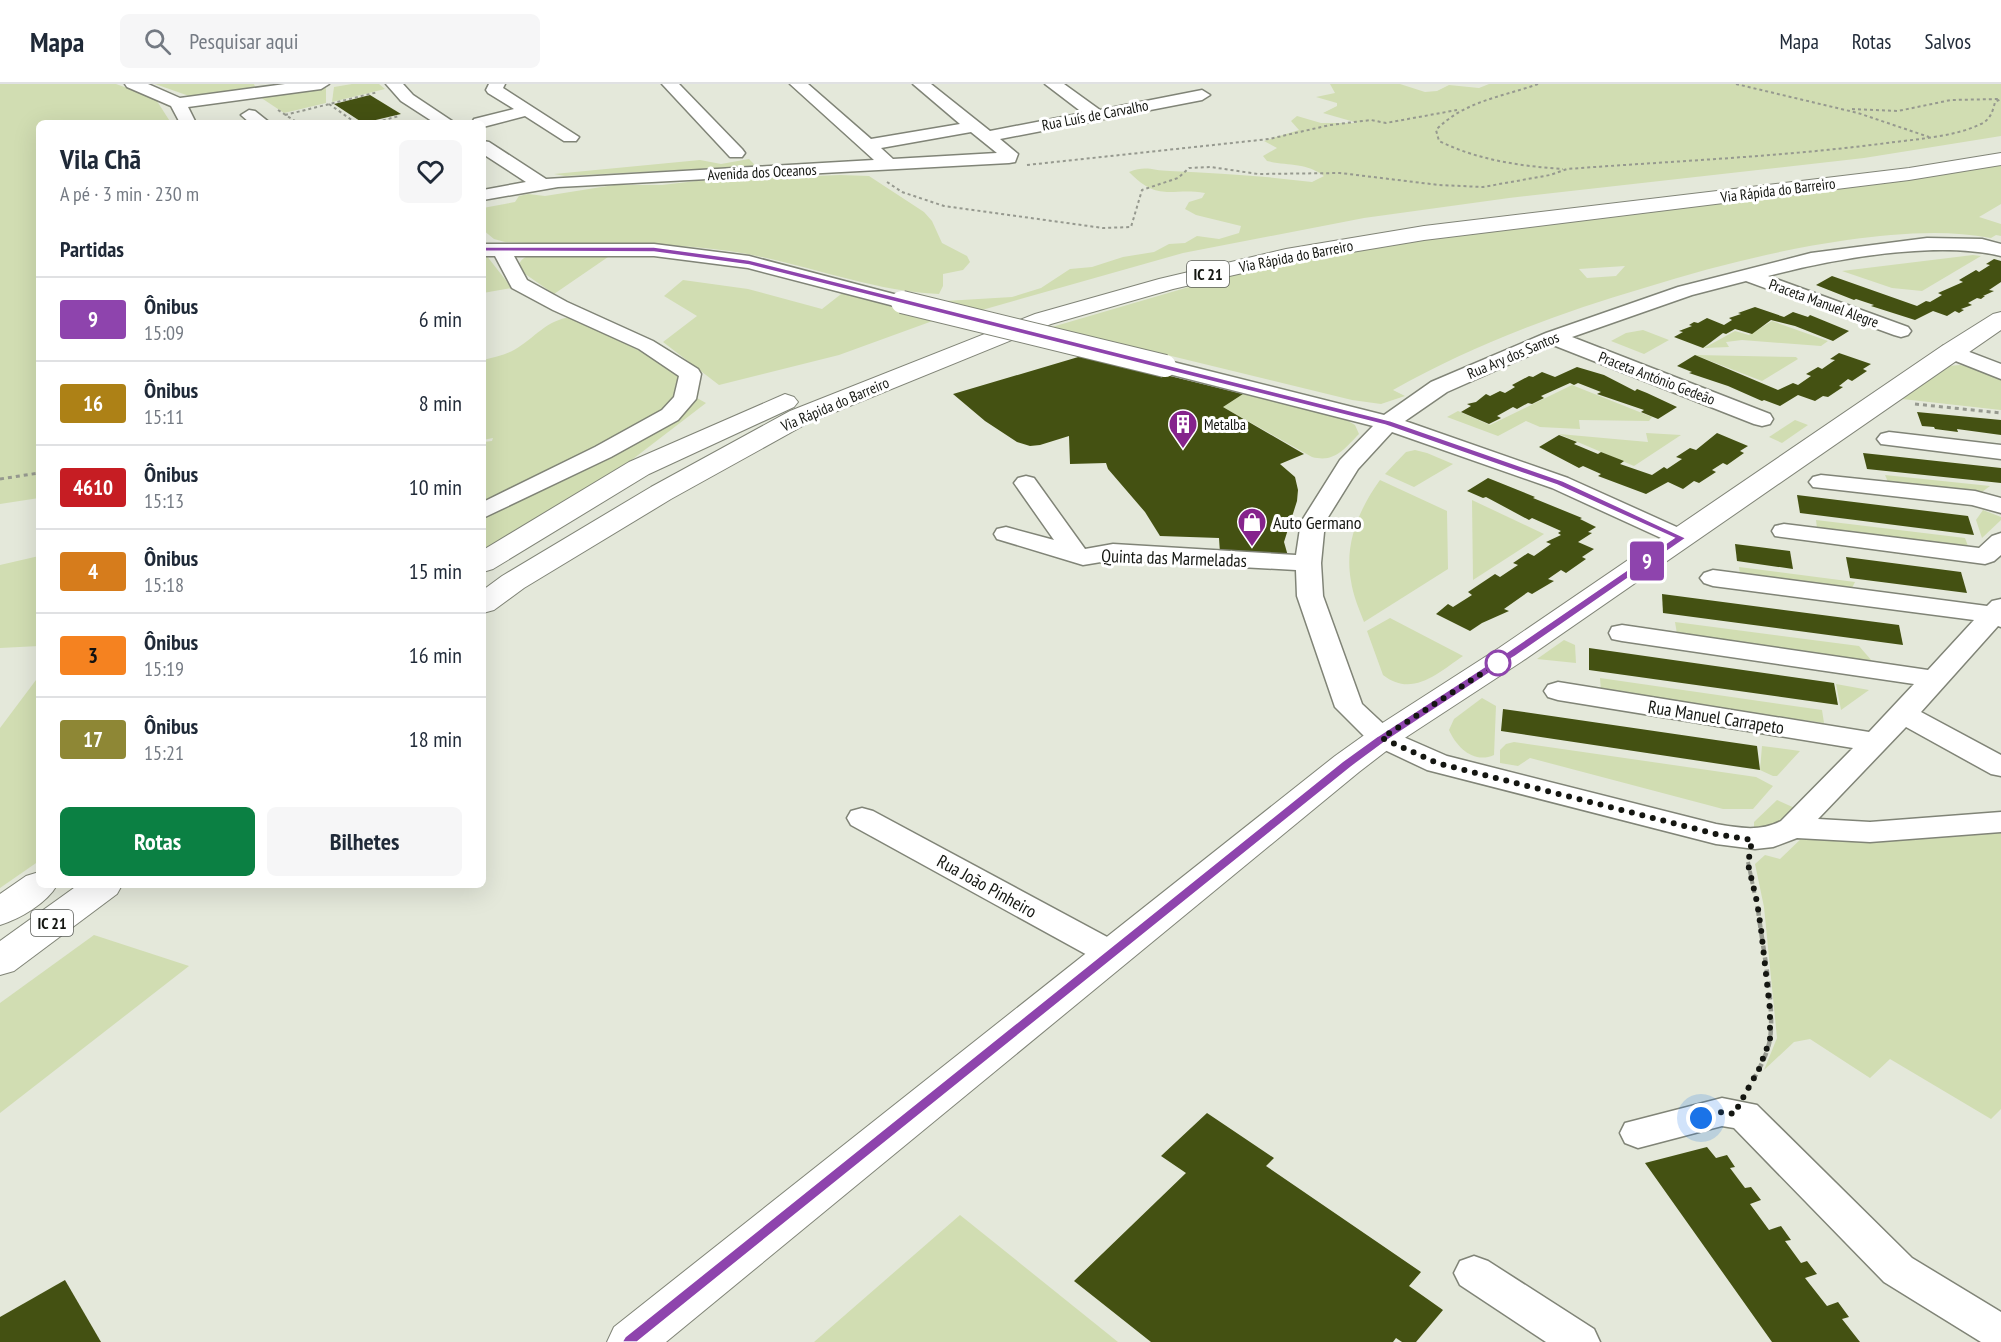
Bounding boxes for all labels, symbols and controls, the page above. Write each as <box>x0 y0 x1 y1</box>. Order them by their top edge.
search box <box>120 14 540 68</box>
text: Mapa <box>30 23 84 60</box>
icon: search <box>141 25 174 58</box>
text: Pesquisar aqui <box>189 27 298 55</box>
text: Mapa <box>1779 28 1819 55</box>
text: Rotas <box>1852 28 1891 55</box>
text: Salvos <box>1924 28 1971 55</box>
street label: Rua Luís de Carvalho <box>1040 95 1150 135</box>
text: Vila Chã <box>60 140 141 177</box>
button: heart <box>399 140 462 203</box>
street label: Avenida dos Oceanos <box>707 160 817 184</box>
street label: Via Rápida do Barreiro <box>1719 174 1836 207</box>
text: A pé · 3 min · 230 m <box>60 181 199 207</box>
text: Partidas <box>60 235 124 263</box>
street label: Via Rápida do Barreiro <box>1237 236 1355 277</box>
road number: IC 21 <box>1187 261 1229 287</box>
street label: Praceta Manuel Alegre <box>1766 274 1882 332</box>
text: Ônibus <box>144 292 198 320</box>
text: 6 min <box>419 305 462 333</box>
text: 9 <box>88 306 98 333</box>
text: 15:09 <box>144 320 184 346</box>
street label: Rua Ary dos Santos <box>1464 327 1562 383</box>
street label: Praceta António Gedeão <box>1596 347 1718 409</box>
street label: Via Rápida do Barreiro <box>777 373 892 436</box>
text: Ônibus <box>144 376 198 404</box>
text: 8 min <box>419 389 462 417</box>
text: 16 <box>83 390 103 417</box>
text: 15:11 <box>144 404 184 430</box>
building icon: Metalba <box>1167 408 1199 450</box>
place label: Metalba <box>1204 415 1246 434</box>
text: Ônibus <box>144 460 198 488</box>
text: 10 min <box>409 473 462 501</box>
text: 4610 <box>73 474 113 501</box>
text: 15:13 <box>144 488 184 514</box>
shop icon: Auto Germano <box>1236 506 1268 548</box>
place label: Auto Germano <box>1273 511 1362 534</box>
line badge: 9 <box>1628 542 1666 580</box>
text: Ônibus <box>144 544 198 572</box>
street label: Quinta das Marmeladas <box>1101 544 1247 572</box>
text: 9 <box>1642 548 1652 575</box>
text: 15 min <box>409 557 462 585</box>
text: 4 <box>88 558 98 585</box>
text: 15:18 <box>144 572 184 598</box>
text: Ônibus <box>144 628 198 656</box>
text: 16 min <box>409 641 462 669</box>
text: 3 <box>88 642 98 669</box>
unlabelled marker <box>1485 650 1511 676</box>
text: 15:19 <box>144 656 184 682</box>
street label: Rua Manuel Carrapeto <box>1646 695 1786 739</box>
text: Ônibus <box>144 712 198 740</box>
text: 18 min <box>409 725 462 753</box>
text: 17 <box>83 726 103 753</box>
text: 15:21 <box>144 740 184 766</box>
button: Rotas <box>60 807 255 876</box>
button: Bilhetes <box>267 807 462 876</box>
street label: Rua João Pinheiro <box>933 849 1041 923</box>
road number: IC 21 <box>31 910 73 936</box>
your location <box>1686 1103 1716 1133</box>

